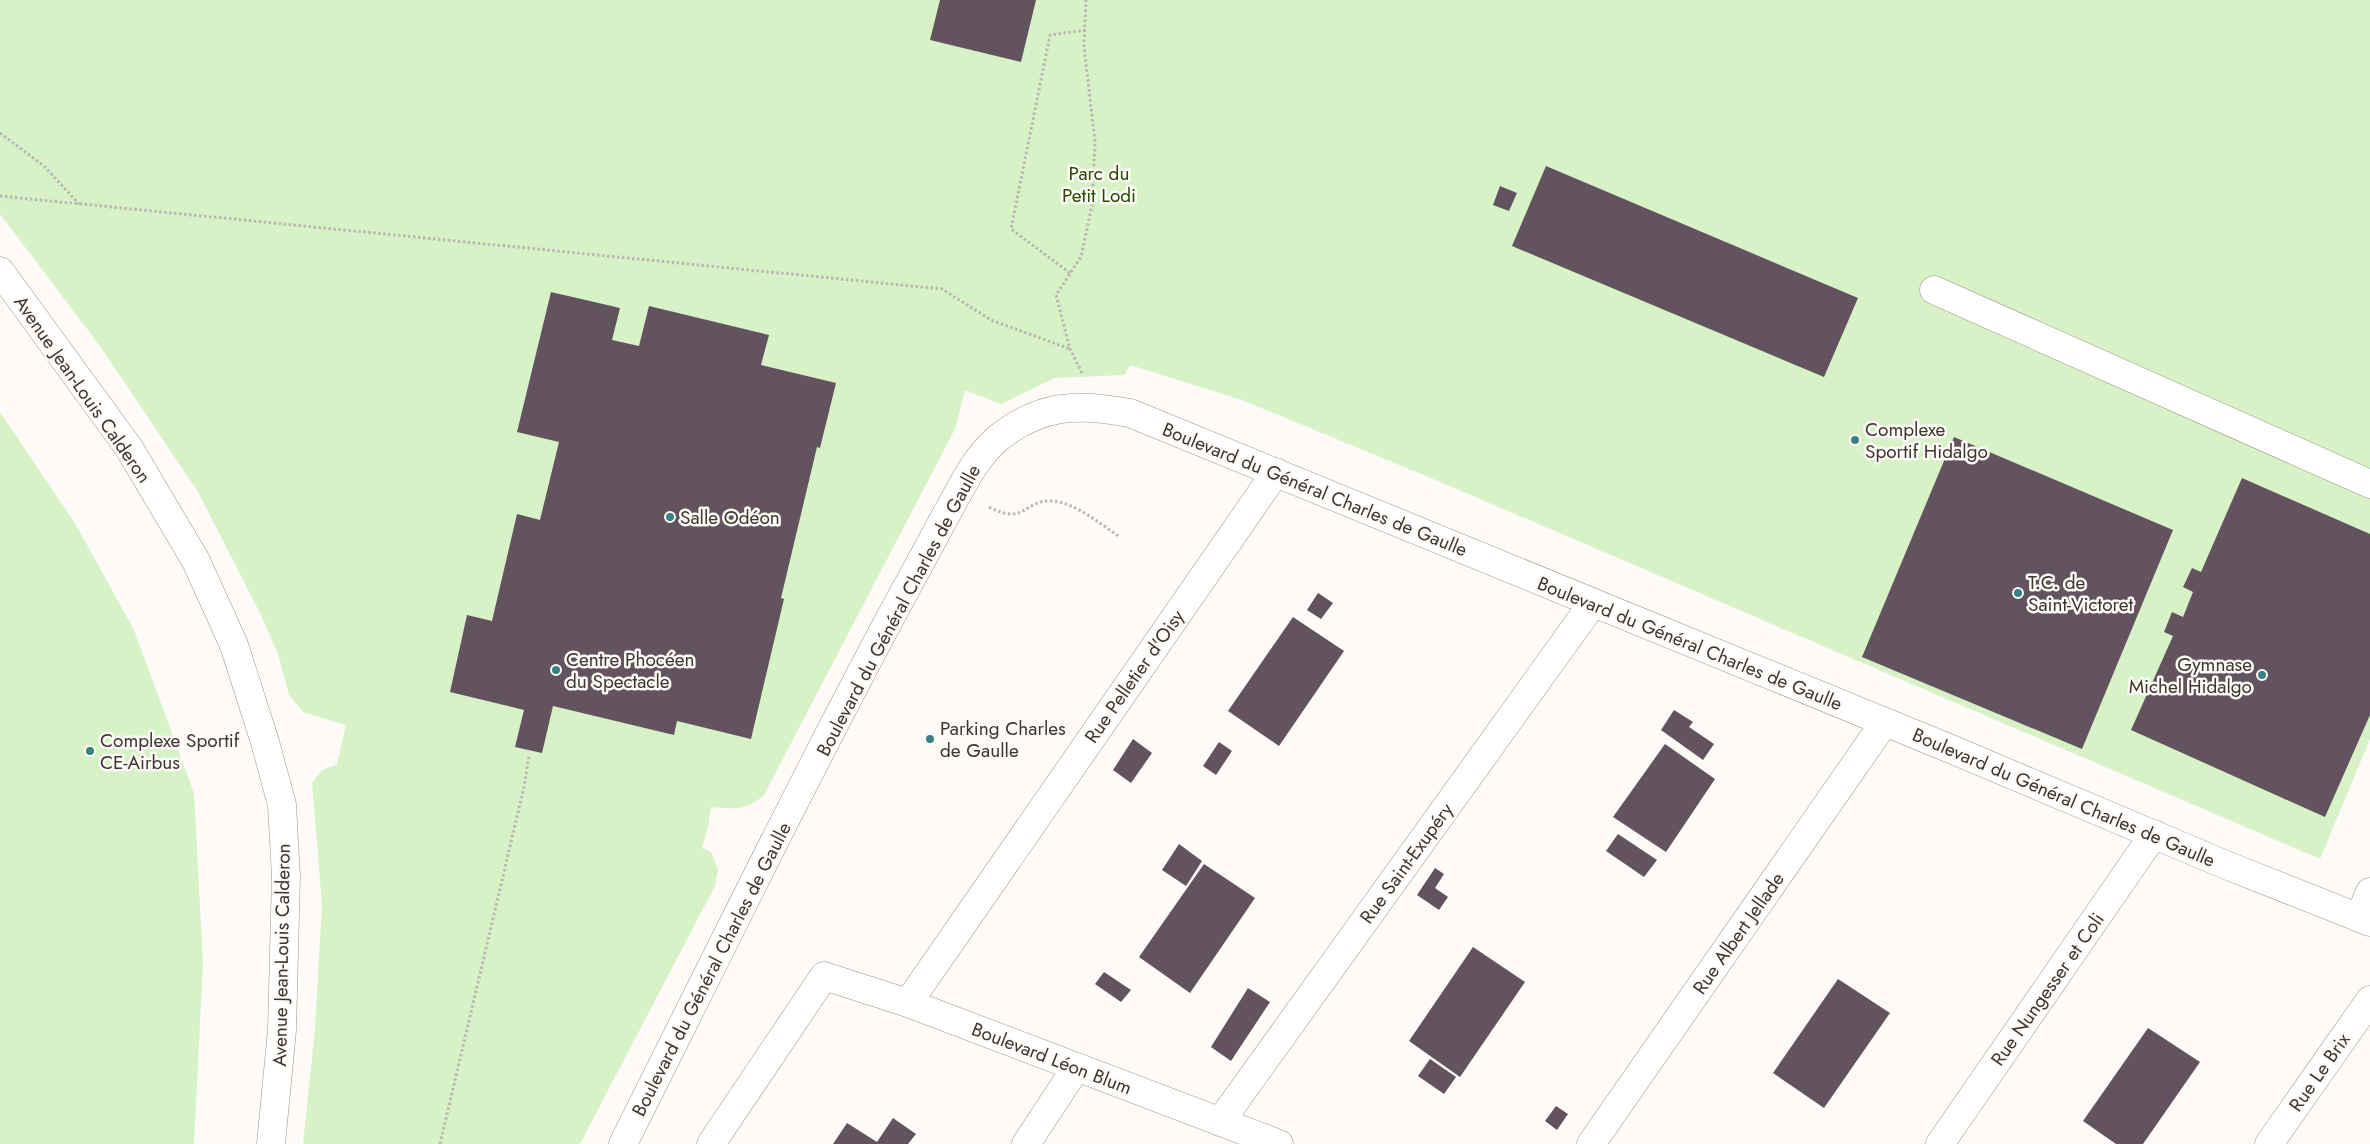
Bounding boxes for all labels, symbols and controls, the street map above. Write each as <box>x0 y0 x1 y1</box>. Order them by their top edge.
park label: Parc du Petit Lodi <box>1062 160 1136 209</box>
street label: Avenue Jean-Louis Calderon <box>8 290 158 488</box>
street label: Boulevard du Général Charles de Gaulle <box>1158 416 1472 563</box>
place label: Complexe Sportif Hidalgo <box>1865 416 1988 465</box>
marker: Complexe Sportif Hidalgo <box>1849 434 1861 446</box>
street label: Boulevard du Général Charles de Gaulle <box>810 459 987 761</box>
place label: Salle Odéon <box>680 504 780 531</box>
marker: Salle Odéon <box>664 511 676 523</box>
place label: T.C. de Saint-Victoret <box>2028 569 2134 618</box>
street label: Boulevard du Général Charles de Gaulle <box>1533 570 1847 717</box>
marker: T.C. de Saint-Victoret <box>2012 587 2024 599</box>
street label: Rue Pelletier d'Oisy <box>1078 604 1191 748</box>
place label: Centre Phocéen du Spectacle <box>566 646 694 695</box>
place label: Gymnase Michel Hidalgo <box>2129 651 2252 700</box>
marker: Centre Phocéen du Spectacle <box>550 664 562 676</box>
marker: Gymnase Michel Hidalgo <box>2256 669 2268 681</box>
place label: Parking Charles de Gaulle <box>940 715 1066 764</box>
street label: Boulevard du Général Charles de Gaulle <box>1908 721 2220 874</box>
place label: Complexe Sportif CE-Airbus <box>100 727 240 776</box>
marker: Parking Charles de Gaulle <box>924 733 936 745</box>
marker: Complexe Sportif CE-Airbus <box>84 745 96 757</box>
street label: Rue Saint-Exupéry <box>1353 797 1460 929</box>
street label: Boulevard du Général Charles de Gaulle <box>625 817 798 1121</box>
street label: Avenue Jean-Louis Calderon <box>266 843 297 1067</box>
street label: Rue Albert Jellade <box>1686 867 1791 1000</box>
street label: Rue Nungesser et Coli <box>1984 907 2111 1071</box>
street label: Boulevard Léon Blum <box>968 1015 1136 1101</box>
street label: Rue Le Brix <box>2282 1028 2356 1117</box>

